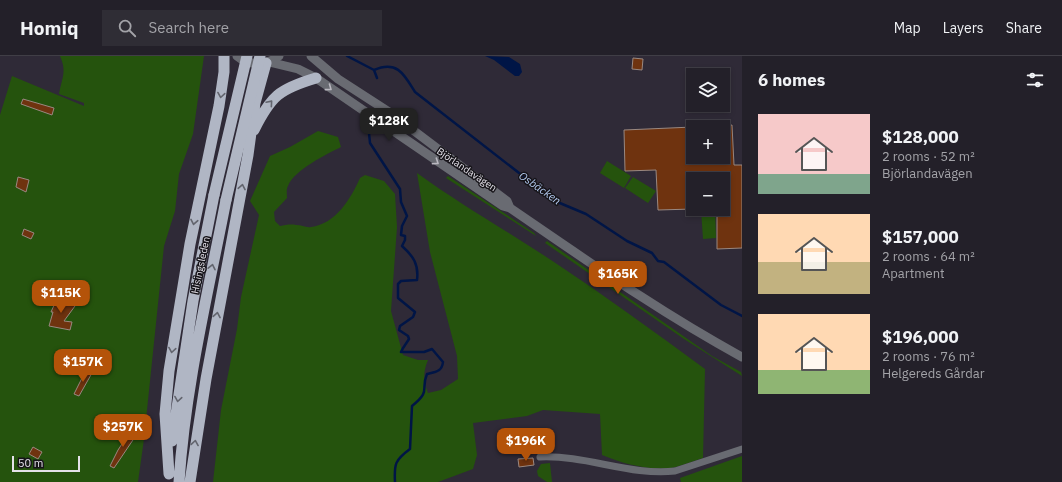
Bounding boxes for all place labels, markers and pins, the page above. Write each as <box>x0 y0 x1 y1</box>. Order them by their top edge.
pin: $128K <box>361 108 417 142</box>
pin: $165K <box>590 261 646 295</box>
pin: $115K <box>33 280 89 314</box>
pin: $157K <box>55 349 111 383</box>
pin: $257K <box>95 414 151 448</box>
pin: $196K <box>498 428 554 462</box>

